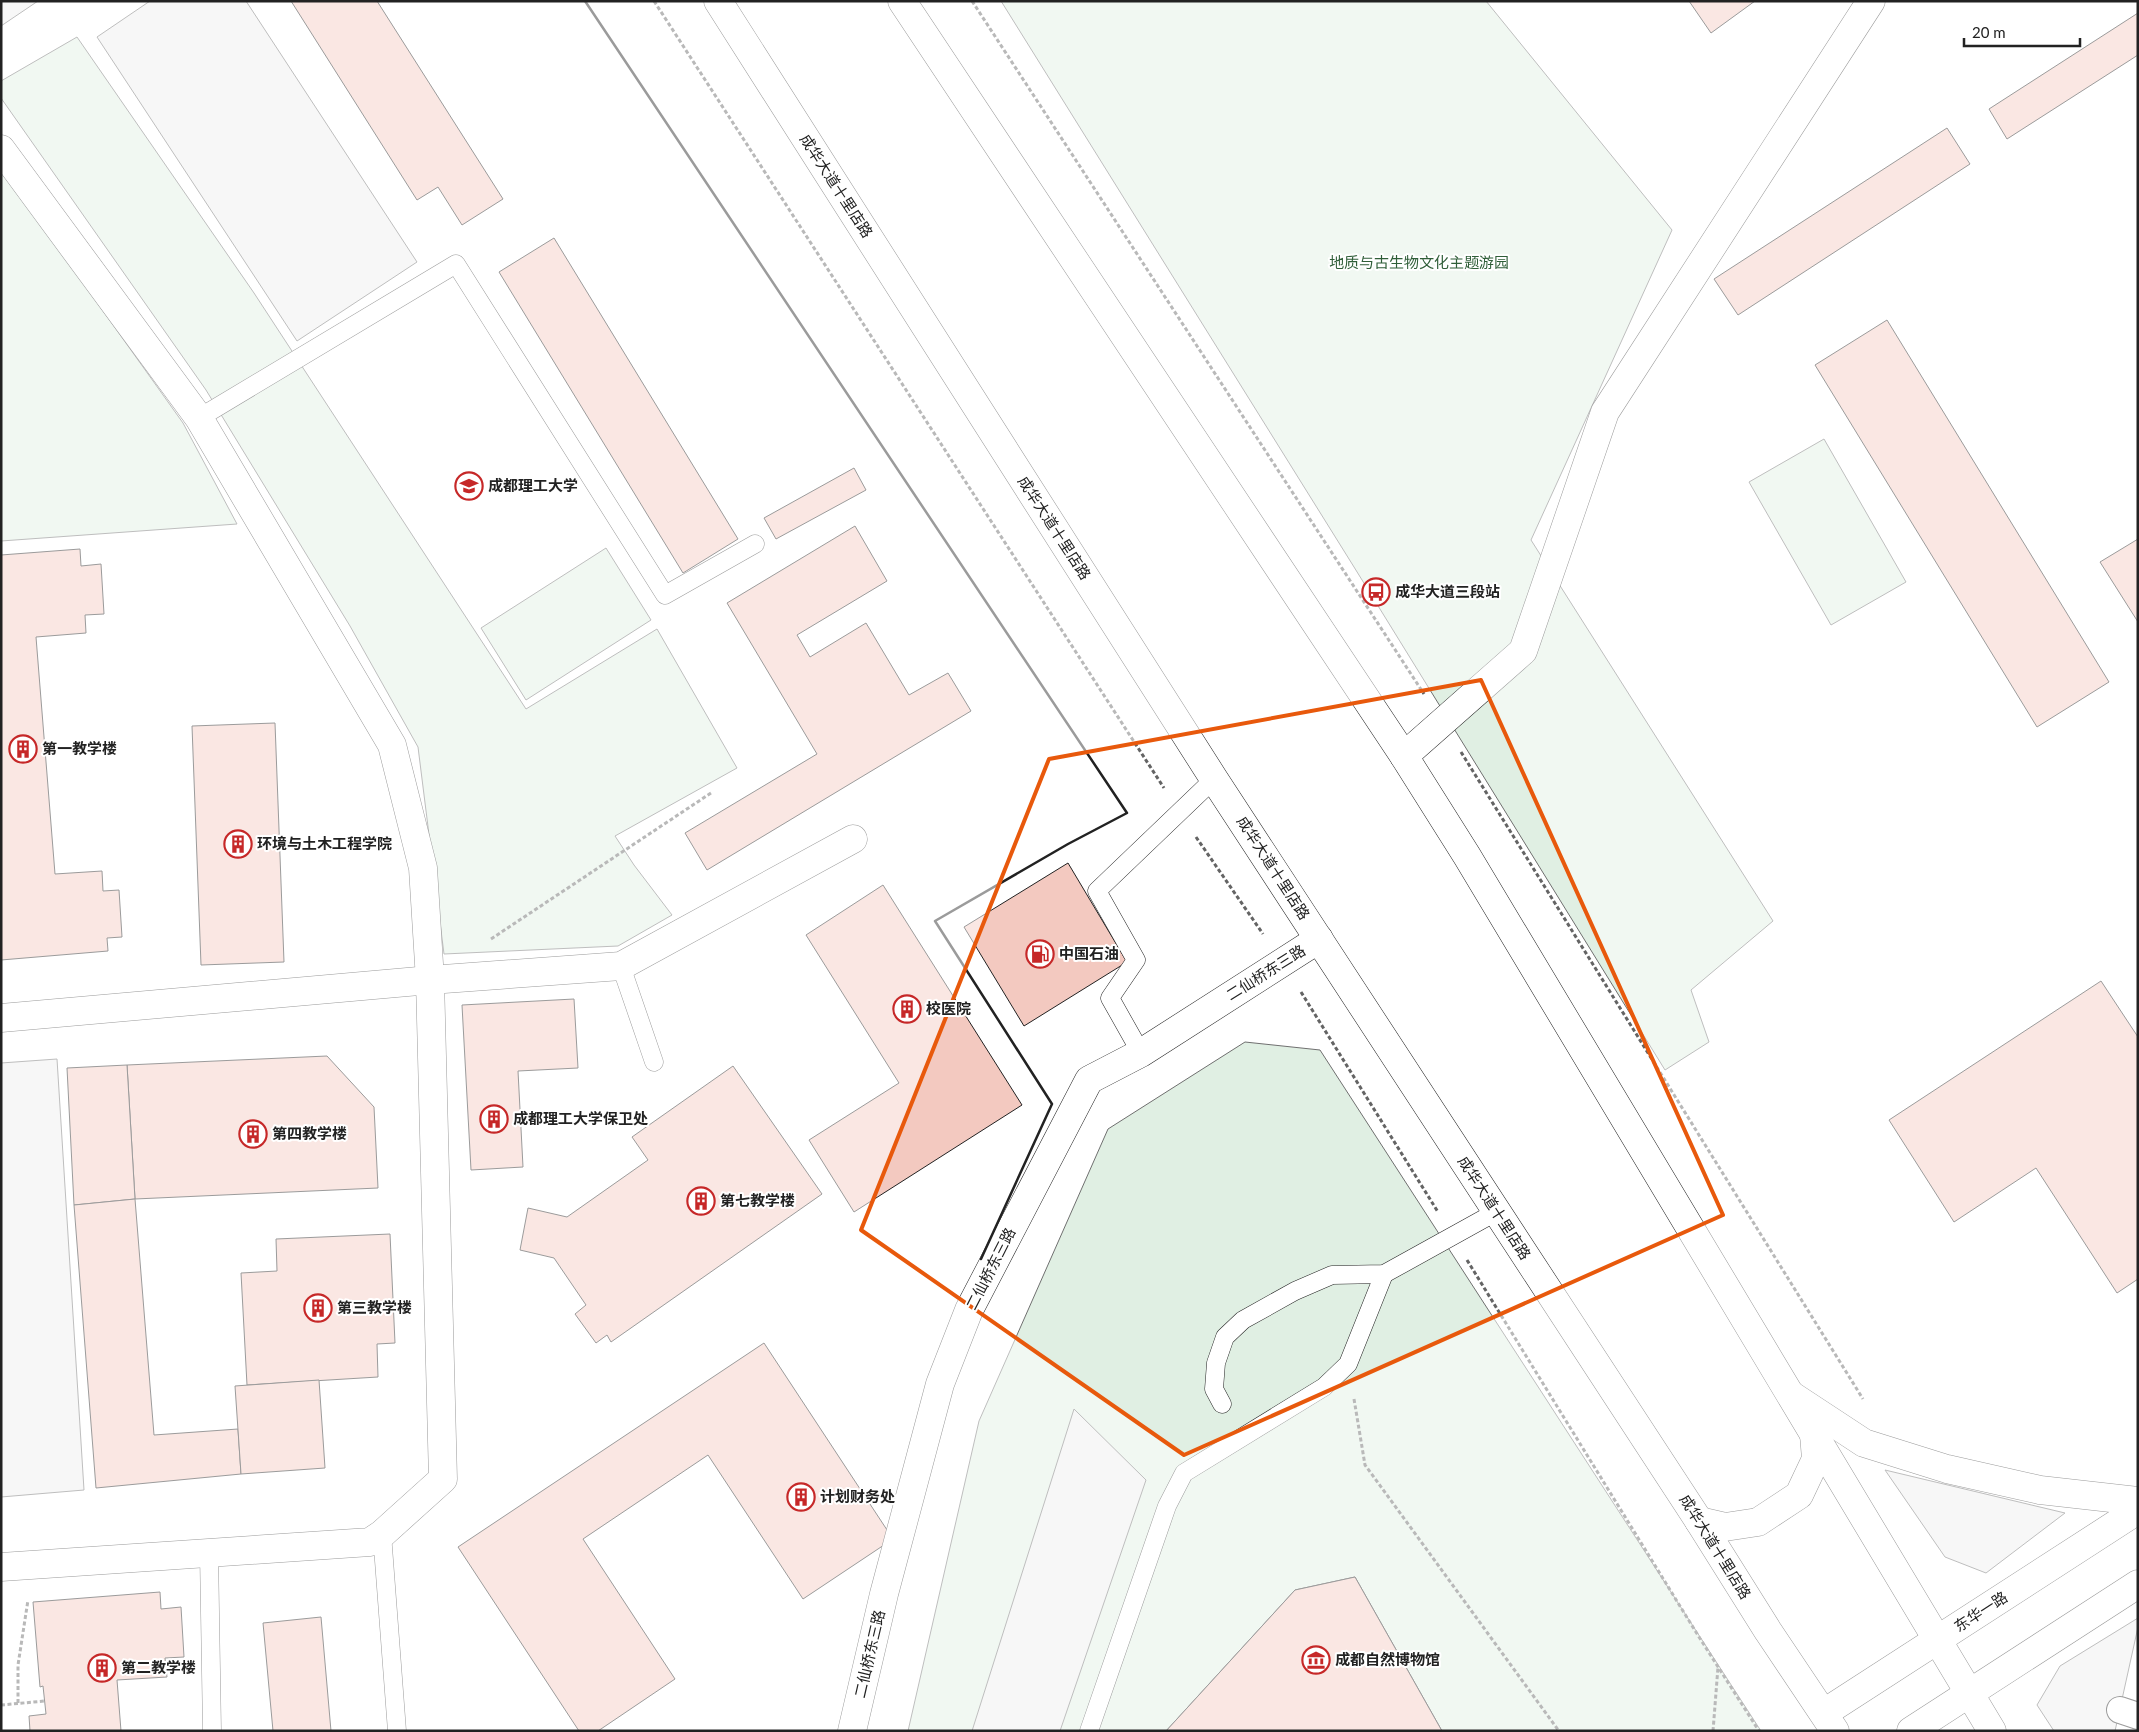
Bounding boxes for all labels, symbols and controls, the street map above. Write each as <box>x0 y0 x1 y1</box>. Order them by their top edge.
scale bar <box>1964 15 2080 47</box>
text: 20 m <box>1972 23 2006 41</box>
street label: 成华大道十里店路 <box>797 130 877 241</box>
park label: 地质与古生物文化主题游园 <box>1329 253 1509 271</box>
school or university icon: 成都理工大学 <box>454 471 484 501</box>
street label: 成华大道十里店路 <box>1015 472 1095 583</box>
place label: 成都理工大学 <box>488 476 578 494</box>
bus stop icon: 成华大道三段站 <box>1361 577 1391 607</box>
place label: 成华大道三段站 <box>1395 582 1500 600</box>
building icon: 第一教学楼 <box>8 734 38 764</box>
place label: 第一教学楼 <box>42 739 117 757</box>
street label: 成华大道十里店路 <box>1234 812 1314 923</box>
building icon: 环境与土木工程学院 <box>223 829 253 859</box>
place label: 环境与土木工程学院 <box>257 834 392 852</box>
fuel station icon: 中国石油 <box>1025 939 1055 969</box>
street label: 二仙桥东三路 <box>1223 941 1308 1004</box>
place label: 中国石油 <box>1059 944 1119 962</box>
building icon: 校医院 <box>892 994 922 1024</box>
place label: 校医院 <box>926 999 971 1017</box>
building icon: 成都理工大学保卫处 <box>479 1104 509 1134</box>
place label: 成都理工大学保卫处 <box>513 1109 648 1127</box>
building icon: 第四教学楼 <box>238 1119 268 1149</box>
place label: 第四教学楼 <box>272 1124 347 1142</box>
street label: 成华大道十里店路 <box>1455 1152 1535 1263</box>
building icon: 第七教学楼 <box>686 1186 716 1216</box>
place label: 第七教学楼 <box>720 1191 795 1209</box>
street label: 二仙桥东三路 <box>962 1224 1019 1313</box>
building icon: 第三教学楼 <box>303 1293 333 1323</box>
place label: 第三教学楼 <box>337 1298 412 1316</box>
building icon: 计划财务处 <box>786 1482 816 1512</box>
place label: 计划财务处 <box>820 1487 895 1505</box>
street label: 成华大道十里店路 <box>1676 1491 1755 1602</box>
street label: 东华一路 <box>1950 1587 2011 1635</box>
street label: 二仙桥东三路 <box>850 1608 888 1700</box>
museum icon: 成都自然博物馆 <box>1301 1645 1331 1675</box>
place label: 成都自然博物馆 <box>1335 1650 1440 1668</box>
building icon: 第二教学楼 <box>87 1653 117 1683</box>
place label: 第二教学楼 <box>121 1658 196 1676</box>

